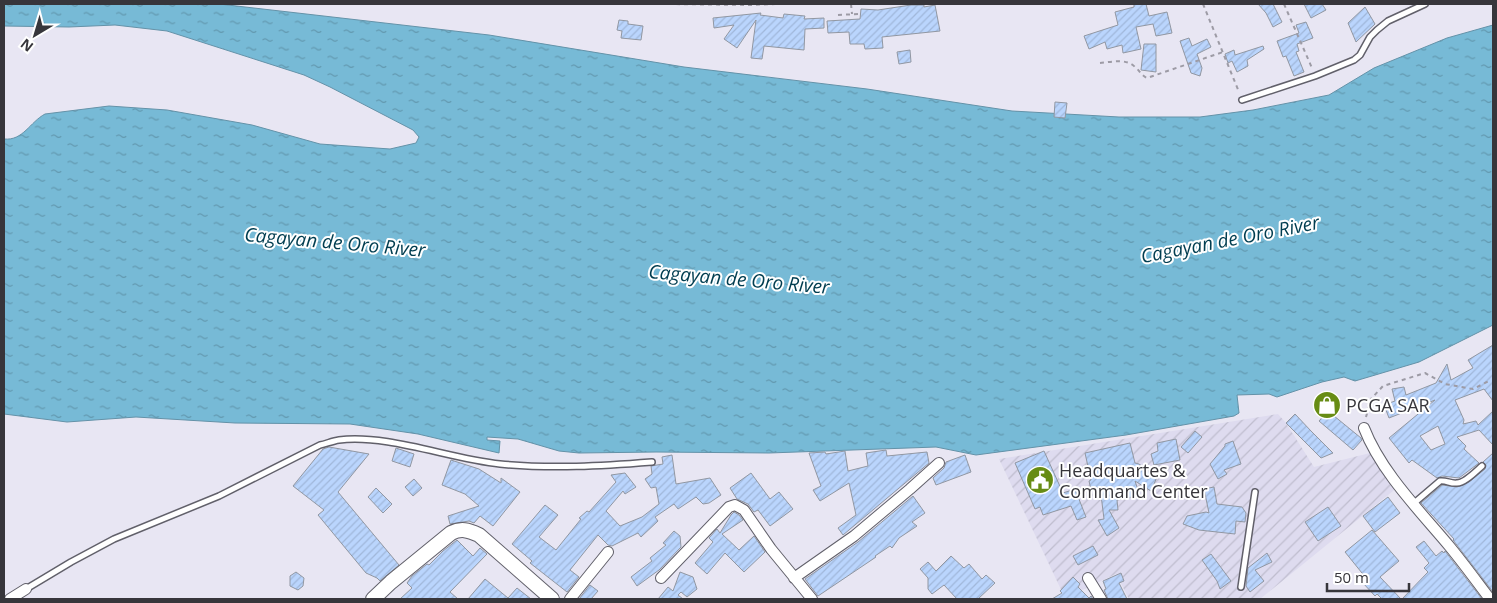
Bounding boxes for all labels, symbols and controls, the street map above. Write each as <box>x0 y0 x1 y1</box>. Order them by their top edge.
north arrow <box>10 10 60 60</box>
text: N <box>16 35 37 57</box>
water label: Cagayan de Oro River <box>1138 209 1323 269</box>
water label: Cagayan de Oro River <box>243 221 428 263</box>
water label: Cagayan de Oro River <box>647 258 832 300</box>
shop icon: PCGA SAR <box>1312 390 1342 420</box>
place label: PCGA SAR <box>1346 393 1430 417</box>
place label: Headquartes & Command Center <box>1059 458 1208 503</box>
public building icon: Headquartes & Command Center <box>1025 465 1055 495</box>
scale bar <box>1327 560 1410 592</box>
text: 50 m <box>1334 567 1369 587</box>

